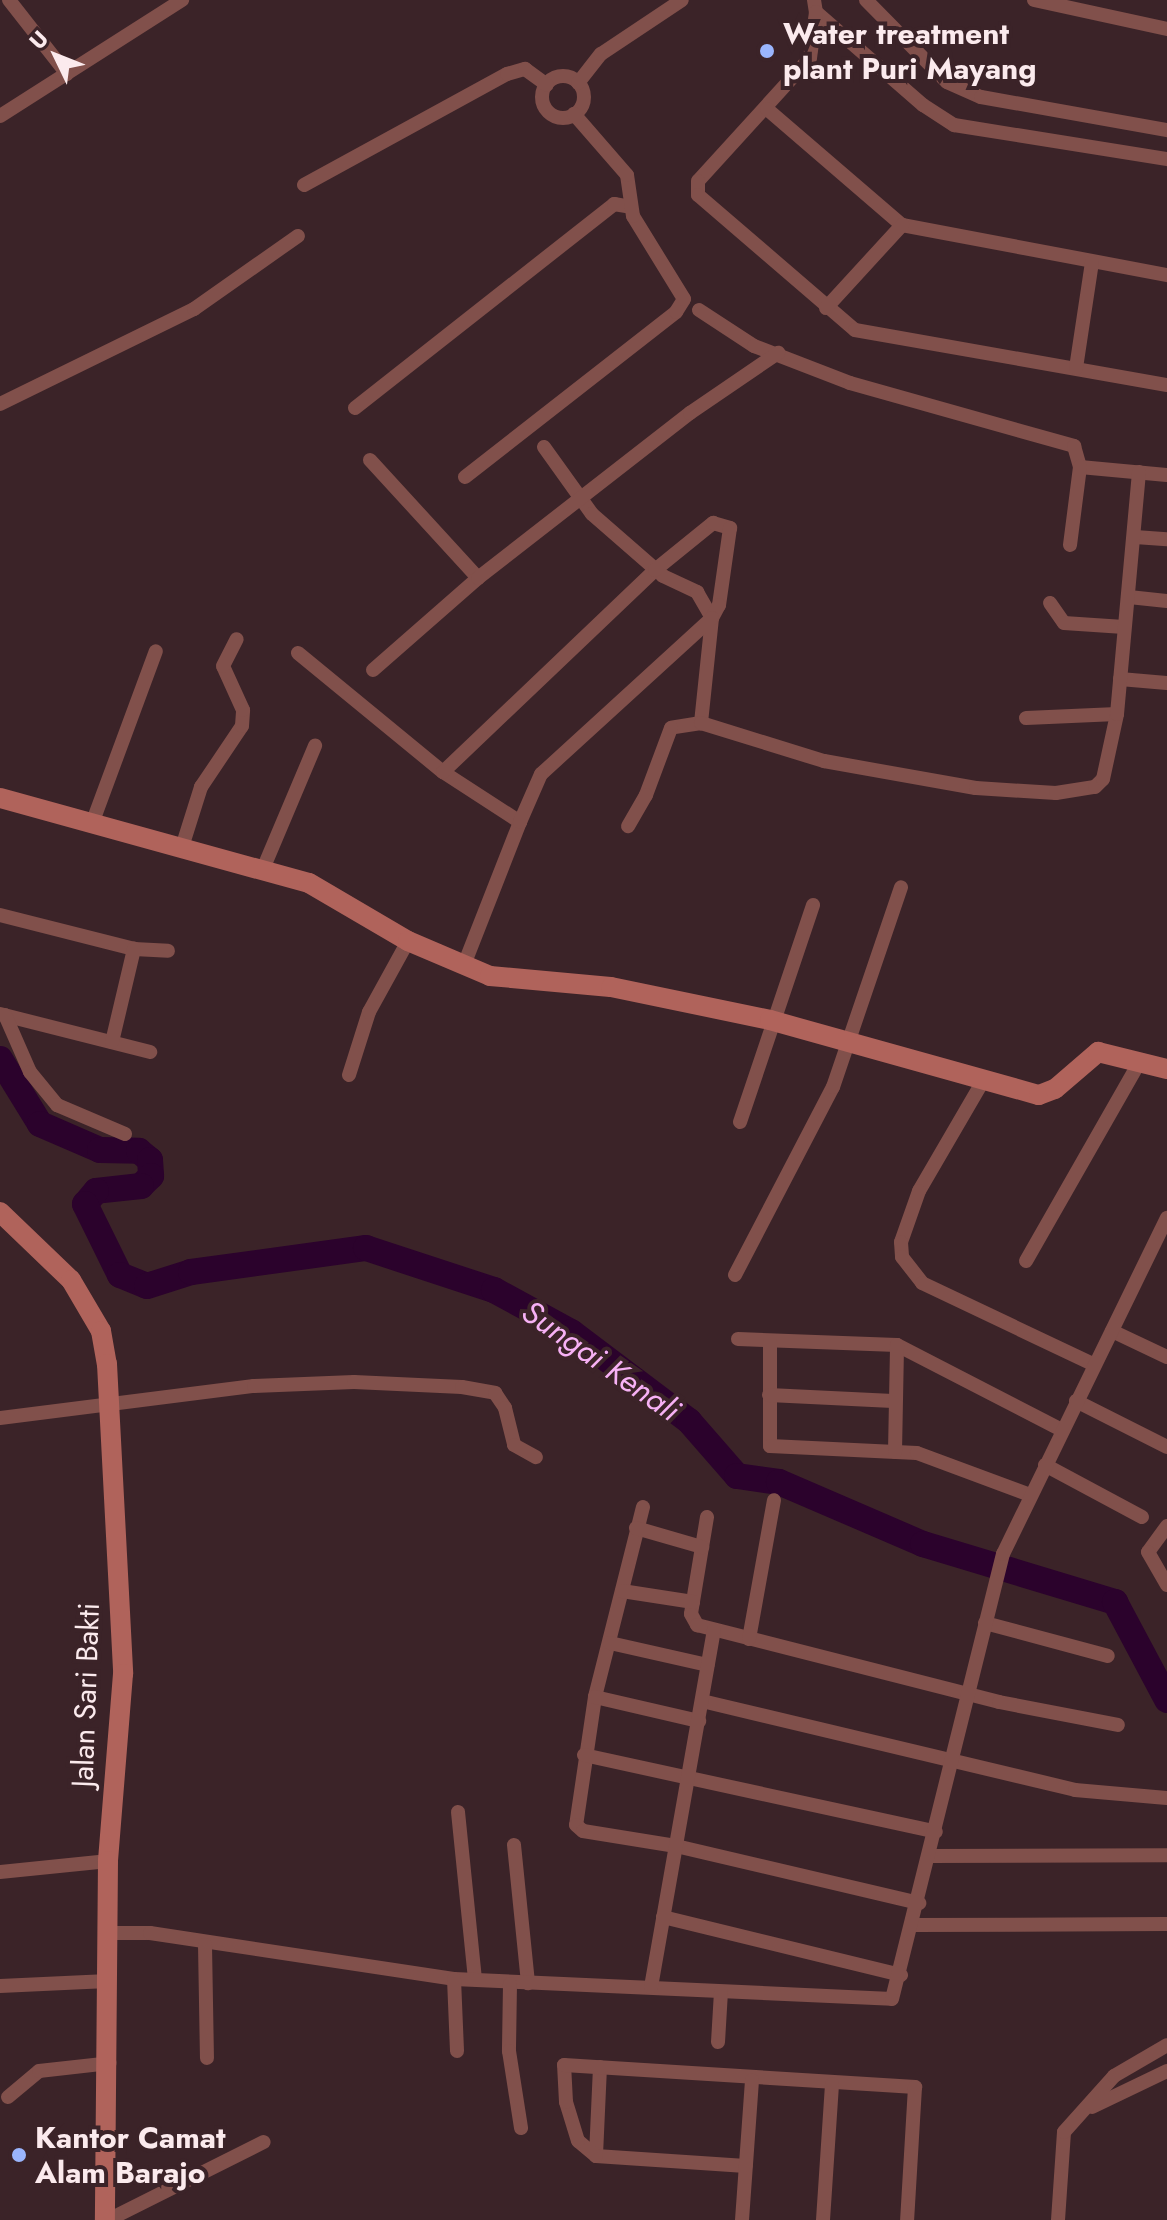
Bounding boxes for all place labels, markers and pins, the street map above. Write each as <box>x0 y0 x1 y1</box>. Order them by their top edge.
place label: Water treatment plant Puri Mayang <box>783 16 1037 86</box>
marker: Water treatment plant Puri Mayang <box>758 42 776 60</box>
place label: Kantor Camat Alam Barajo <box>35 2120 225 2190</box>
marker: Kantor Camat Alam Barajo <box>10 2146 28 2164</box>

